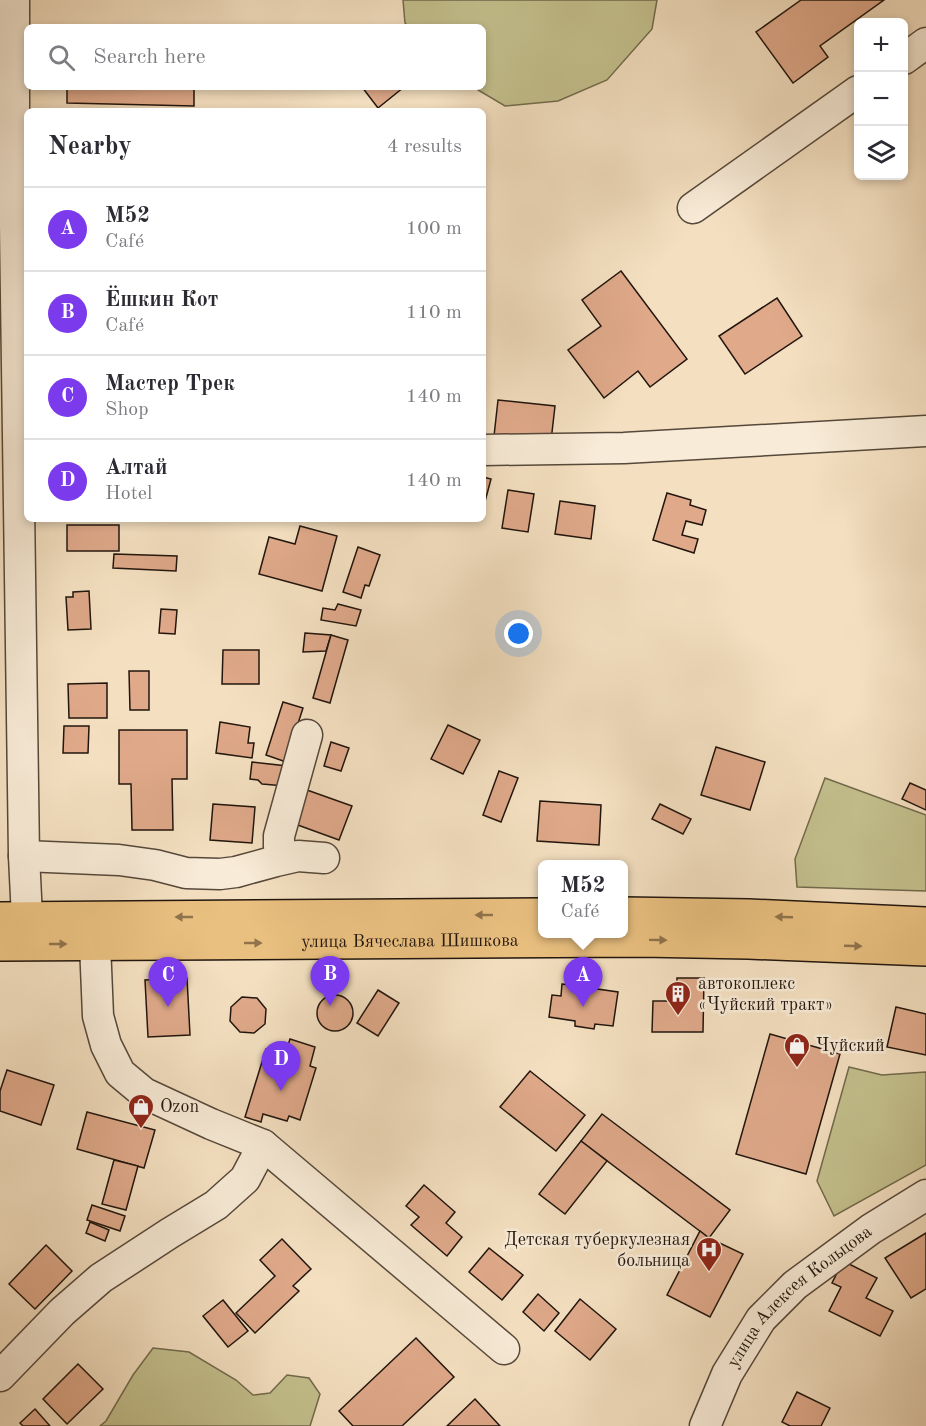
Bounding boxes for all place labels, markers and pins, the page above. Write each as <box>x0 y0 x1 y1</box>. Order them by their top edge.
pin: B <box>310 956 350 1006</box>
pin: C <box>148 958 188 1007</box>
pin: A <box>564 958 602 1007</box>
place label: автокоплекс «Чуйский тракт» <box>698 975 833 1014</box>
building icon: автокоплекс «Чуйский тракт» <box>663 979 693 1017</box>
shop icon: Чуйский <box>782 1031 812 1069</box>
place label: Чуйский <box>816 1037 885 1055</box>
pin: D <box>262 1042 300 1091</box>
shop icon: Ozon <box>126 1092 156 1130</box>
place label: Ozon <box>160 1098 199 1116</box>
place label: Детская туберкулезная больница <box>504 1231 690 1270</box>
hospital icon: Детская туберкулезная больница <box>694 1235 724 1273</box>

